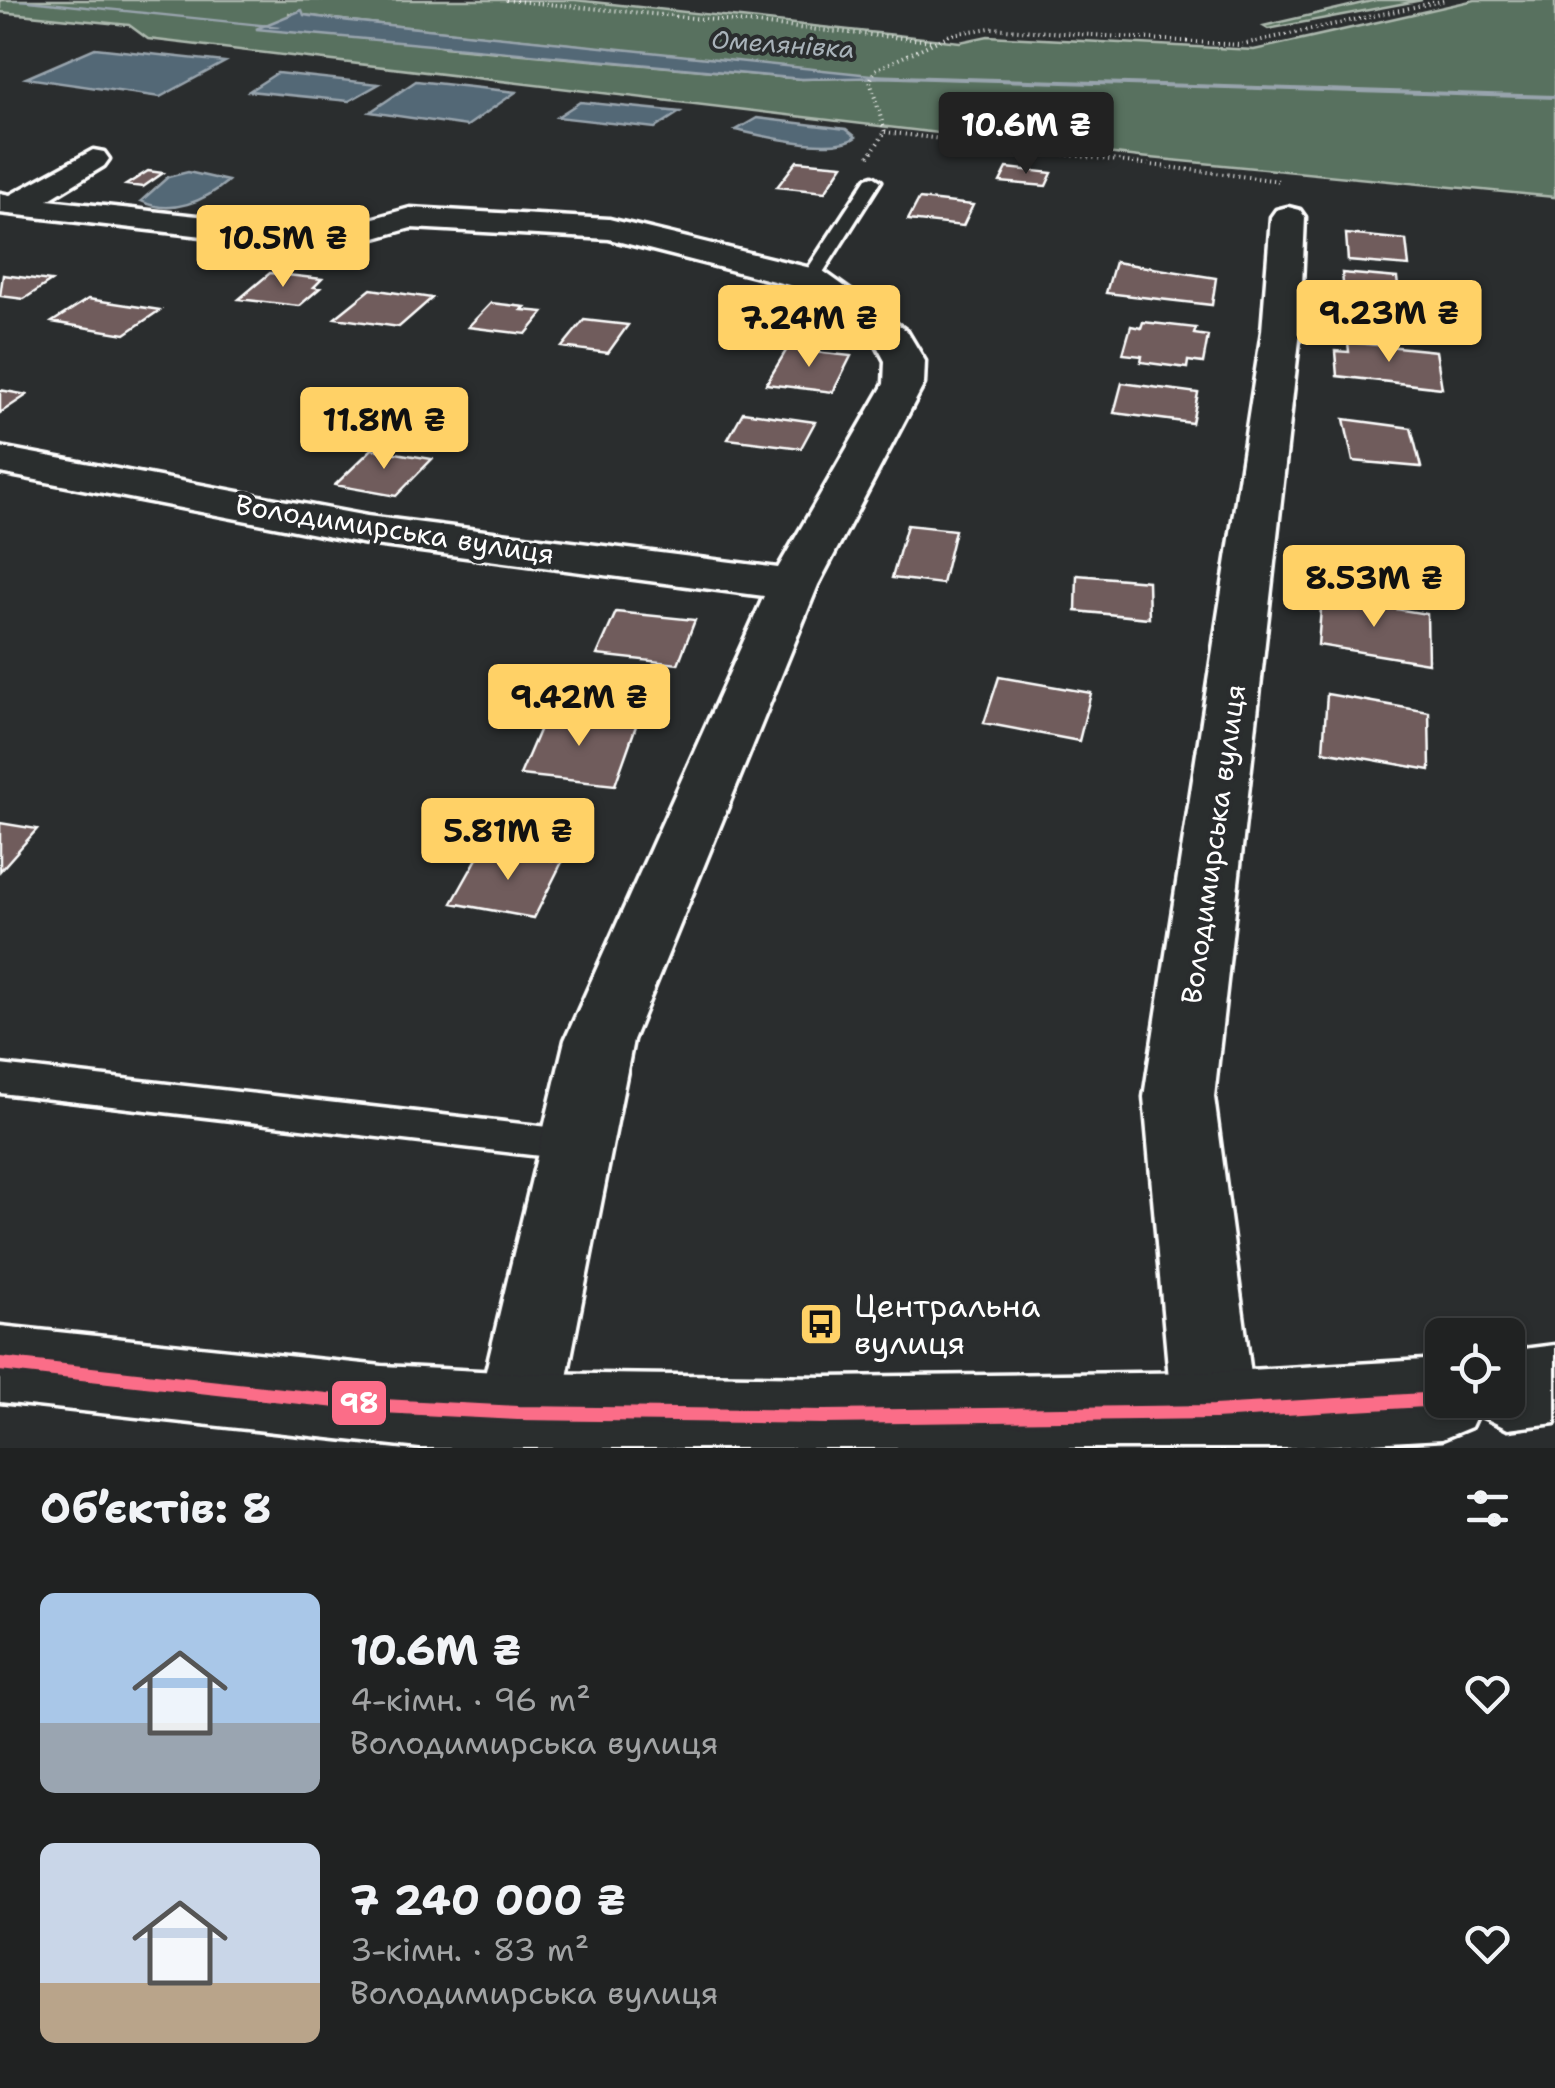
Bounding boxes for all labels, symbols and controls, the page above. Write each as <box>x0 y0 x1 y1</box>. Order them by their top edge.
water label: Омелянівка <box>710 22 856 66</box>
pin: 10.6M ₴ <box>934 92 1118 177</box>
text: 10.6M ₴ <box>961 103 1091 146</box>
pin: 10.5M ₴ <box>191 205 375 290</box>
text: 10.5M ₴ <box>219 216 347 259</box>
pin: 9.23M ₴ <box>1297 280 1481 365</box>
pin: 7.24M ₴ <box>717 285 901 370</box>
text: 9.23M ₴ <box>1319 291 1459 334</box>
text: 7.24M ₴ <box>740 296 878 339</box>
pin: 11.8M ₴ <box>292 387 476 472</box>
text: 11.8M ₴ <box>322 398 446 441</box>
street label: Володимирська вулиця <box>233 485 557 573</box>
pin: 8.53M ₴ <box>1282 545 1466 630</box>
text: 8.53M ₴ <box>1305 556 1443 599</box>
pin: 9.42M ₴ <box>487 664 671 749</box>
text: 9.42M ₴ <box>510 675 648 718</box>
street label: Володимирська вулиця <box>1172 682 1254 1006</box>
pin: 5.81M ₴ <box>416 798 600 883</box>
text: 5.81M ₴ <box>443 809 573 852</box>
place label: Центральна вулиця <box>854 1284 1040 1364</box>
bus stop icon: Центральна вулиця <box>798 1301 844 1347</box>
map controls <box>1425 1318 1525 1418</box>
button: locate <box>1425 1318 1525 1418</box>
line badge: 98 <box>330 1379 388 1427</box>
text: 98 <box>339 1384 379 1422</box>
text: Об’єктів: 8 <box>40 1480 272 1536</box>
icon: filters <box>1460 1481 1515 1536</box>
text: 10.6M ₴ <box>350 1622 521 1678</box>
icon: home <box>120 1633 240 1753</box>
icon: heart <box>1460 1666 1515 1721</box>
text: 4-кімн. · 96 m² <box>350 1678 591 1721</box>
text: Володимирська вулиця <box>350 1721 718 1764</box>
text: 7 240 000 ₴ <box>350 1872 626 1928</box>
icon: home <box>120 1883 240 2003</box>
icon: heart <box>1460 1916 1515 1971</box>
text: 3-кімн. · 83 m² <box>350 1928 589 1971</box>
text: Володимирська вулиця <box>350 1971 718 2014</box>

